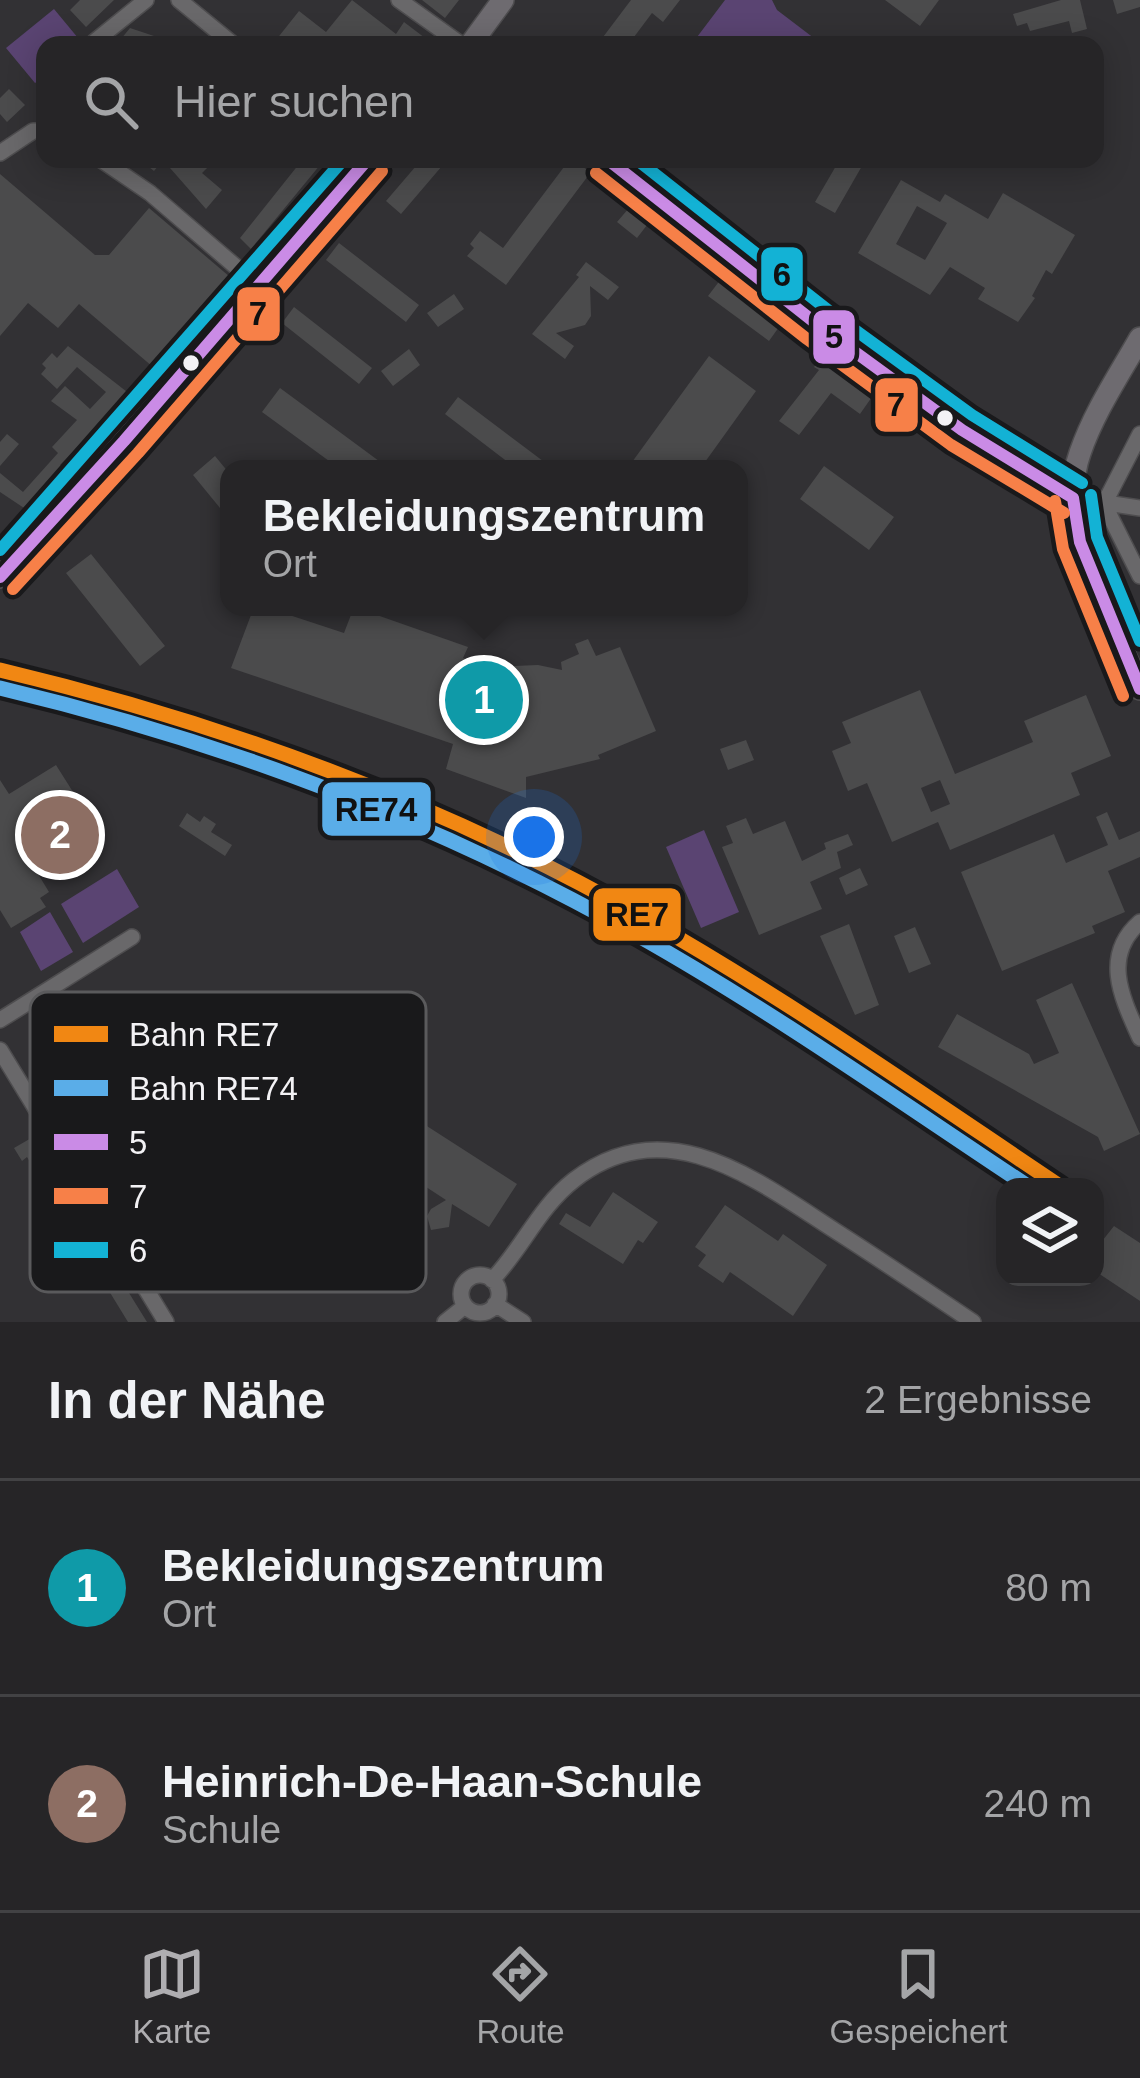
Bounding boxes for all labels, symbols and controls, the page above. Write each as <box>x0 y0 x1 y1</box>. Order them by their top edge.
search box <box>36 36 1104 168</box>
icon: search <box>78 69 144 135</box>
text: Hier suchen <box>174 76 414 127</box>
line badge: 6 <box>759 245 805 303</box>
text: 6 <box>773 256 791 293</box>
line badge: 7 <box>235 285 282 343</box>
text: 7 <box>249 295 267 332</box>
line badge: 5 <box>811 308 857 366</box>
text: 5 <box>825 318 843 355</box>
unlabelled marker <box>180 352 202 374</box>
line badge: 7 <box>873 376 920 434</box>
text: 7 <box>887 386 905 423</box>
unlabelled marker <box>934 407 956 429</box>
popup <box>220 460 748 616</box>
text: Bekleidungszentrum <box>263 490 705 541</box>
text: Ort <box>263 542 317 585</box>
pin: 1 <box>445 655 523 745</box>
line badge: RE74 <box>320 780 433 838</box>
pin: 2 <box>21 790 99 880</box>
text: RE74 <box>335 791 418 828</box>
your location <box>504 807 564 867</box>
line badge: RE7 <box>591 886 683 943</box>
text: RE7 <box>605 896 669 933</box>
legend <box>30 992 426 1292</box>
text: Bahn RE7 <box>129 1016 279 1053</box>
text: Bahn RE74 <box>129 1070 298 1107</box>
text: 5 <box>129 1124 147 1161</box>
text: 7 <box>129 1178 147 1215</box>
map controls <box>996 1178 1104 1286</box>
button: layers <box>996 1178 1104 1286</box>
text: 6 <box>129 1232 147 1269</box>
text: In der Nähe <box>48 1372 326 1429</box>
text: 2 Ergebnisse <box>864 1378 1092 1421</box>
text: Bekleidungszentrum <box>162 1540 605 1591</box>
text: 1 <box>76 1566 98 1609</box>
text: 80 m <box>1005 1566 1092 1609</box>
text: Ort <box>162 1592 216 1635</box>
text: Heinrich-De-Haan-Schule <box>162 1756 702 1807</box>
text: 2 <box>76 1782 98 1825</box>
text: 240 m <box>984 1782 1092 1825</box>
text: Schule <box>162 1808 281 1851</box>
tab: Karte <box>133 1941 211 2051</box>
tab: Route <box>476 1941 564 2051</box>
tab: Gespeichert <box>830 1941 1007 2051</box>

